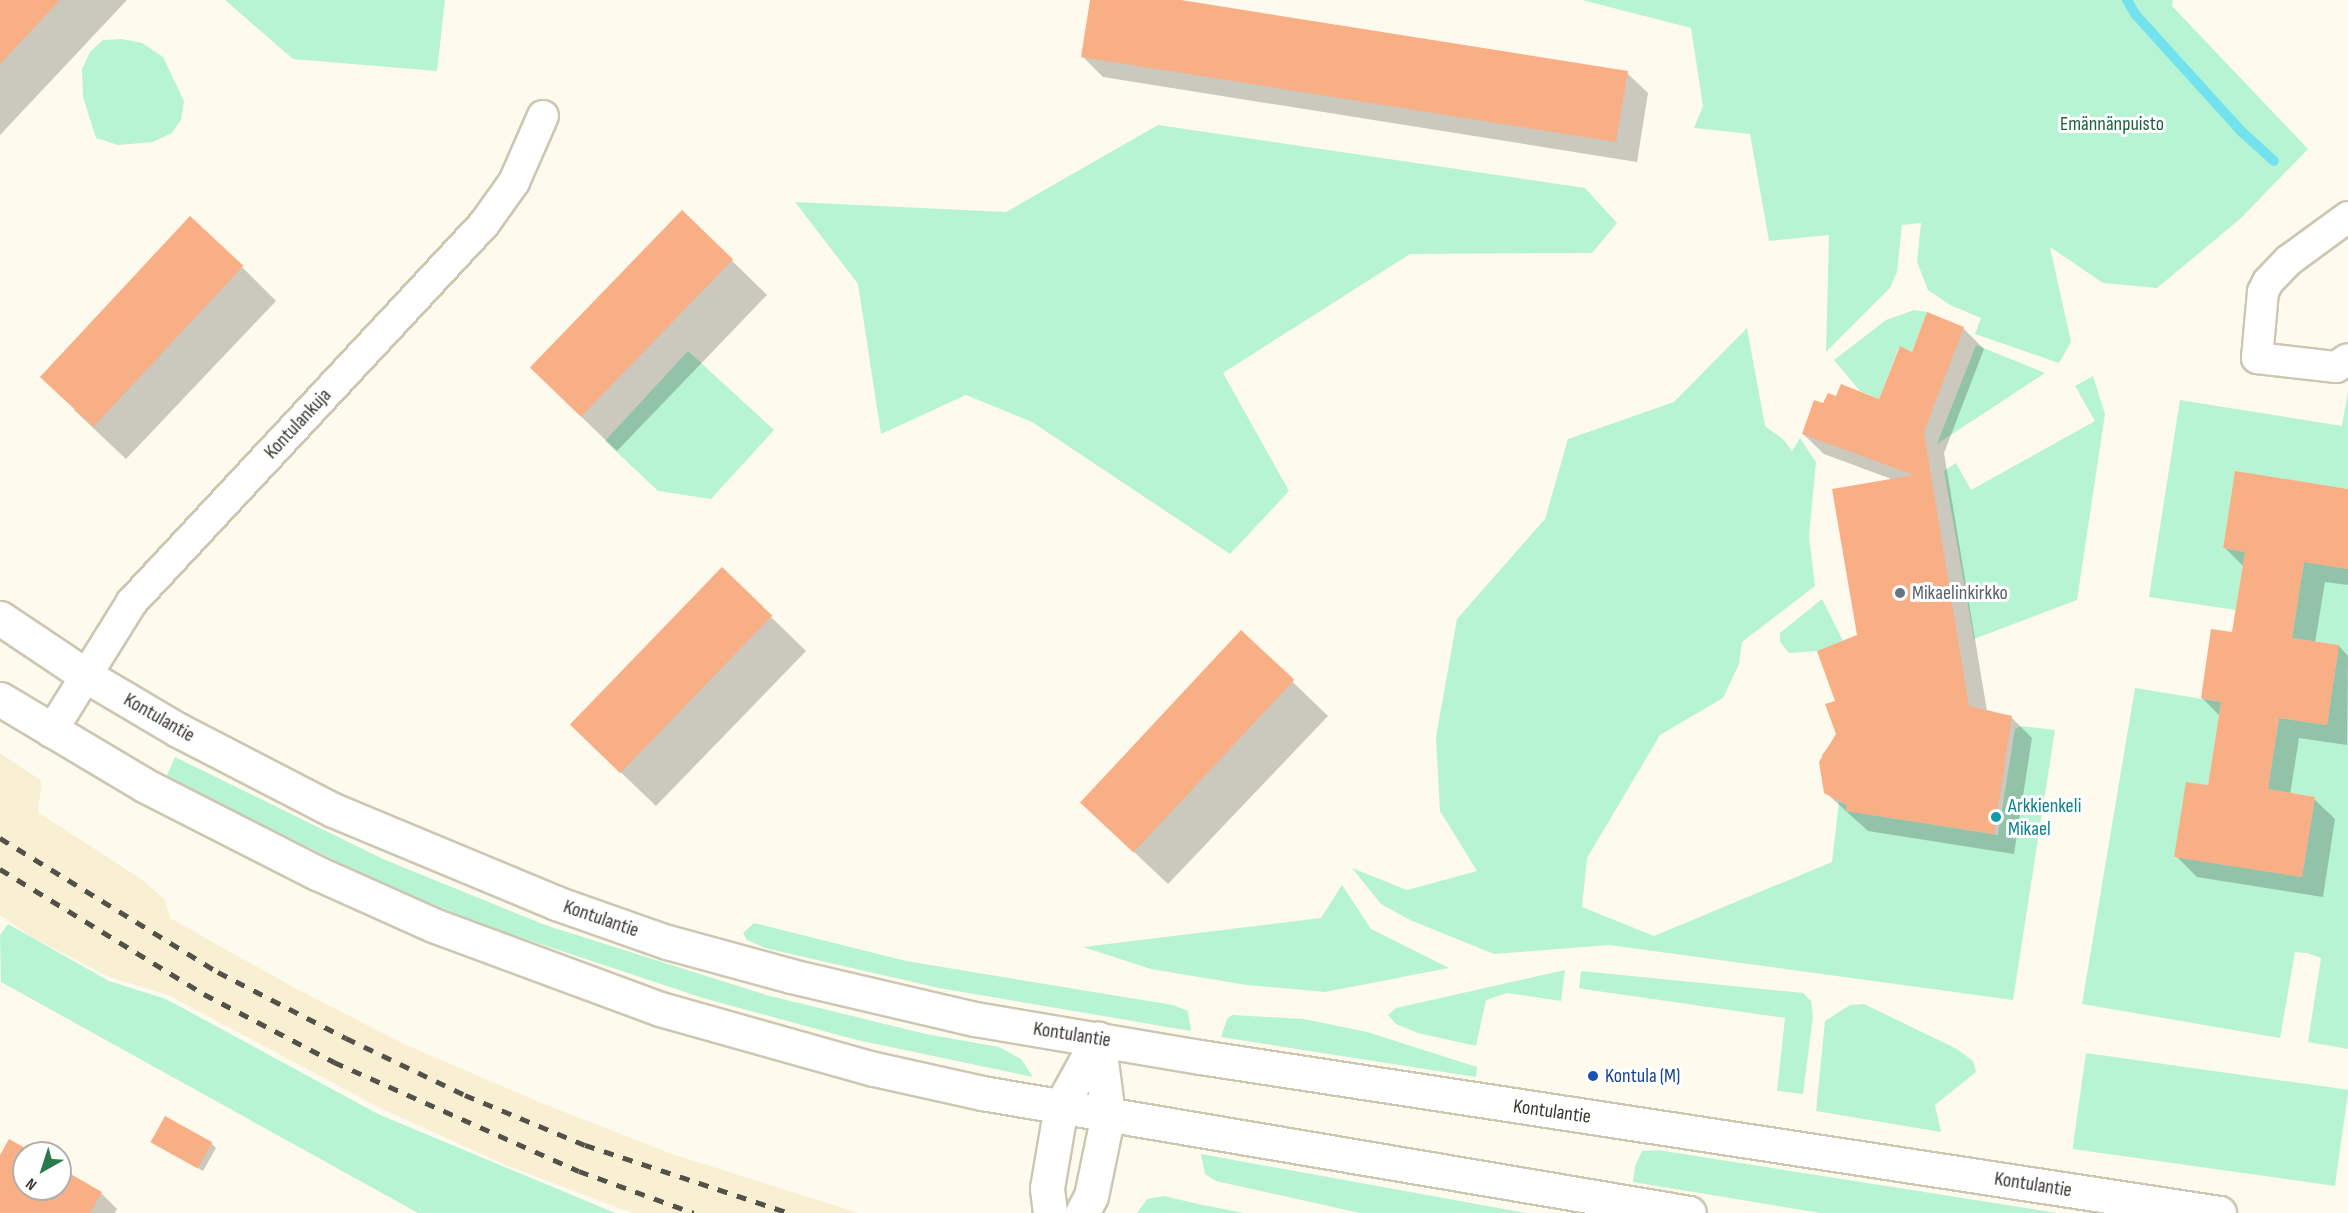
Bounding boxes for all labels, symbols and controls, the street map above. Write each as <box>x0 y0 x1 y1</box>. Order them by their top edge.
park label: Emännänpuisto <box>2060 112 2164 136</box>
street label: Kontulankuja <box>259 384 337 464</box>
place label: Mikaelinkirkko <box>1912 581 2008 605</box>
marker: Mikaelinkirkko <box>1893 586 1907 600</box>
street label: Kontulantie <box>119 688 199 748</box>
place label: Arkkienkeli Mikael <box>2008 794 2081 841</box>
marker: Arkkienkeli Mikael <box>1989 810 2003 824</box>
street label: Kontulantie <box>560 895 642 943</box>
street label: Kontulantie <box>1032 1017 1112 1053</box>
place label: Kontula (M) <box>1605 1064 1680 1088</box>
marker: Kontula (M) <box>1586 1069 1600 1083</box>
street label: Kontulantie <box>1512 1095 1592 1129</box>
north arrow <box>12 1141 72 1201</box>
street label: Kontulantie <box>1993 1167 2073 1203</box>
text: N <box>22 1174 41 1194</box>

